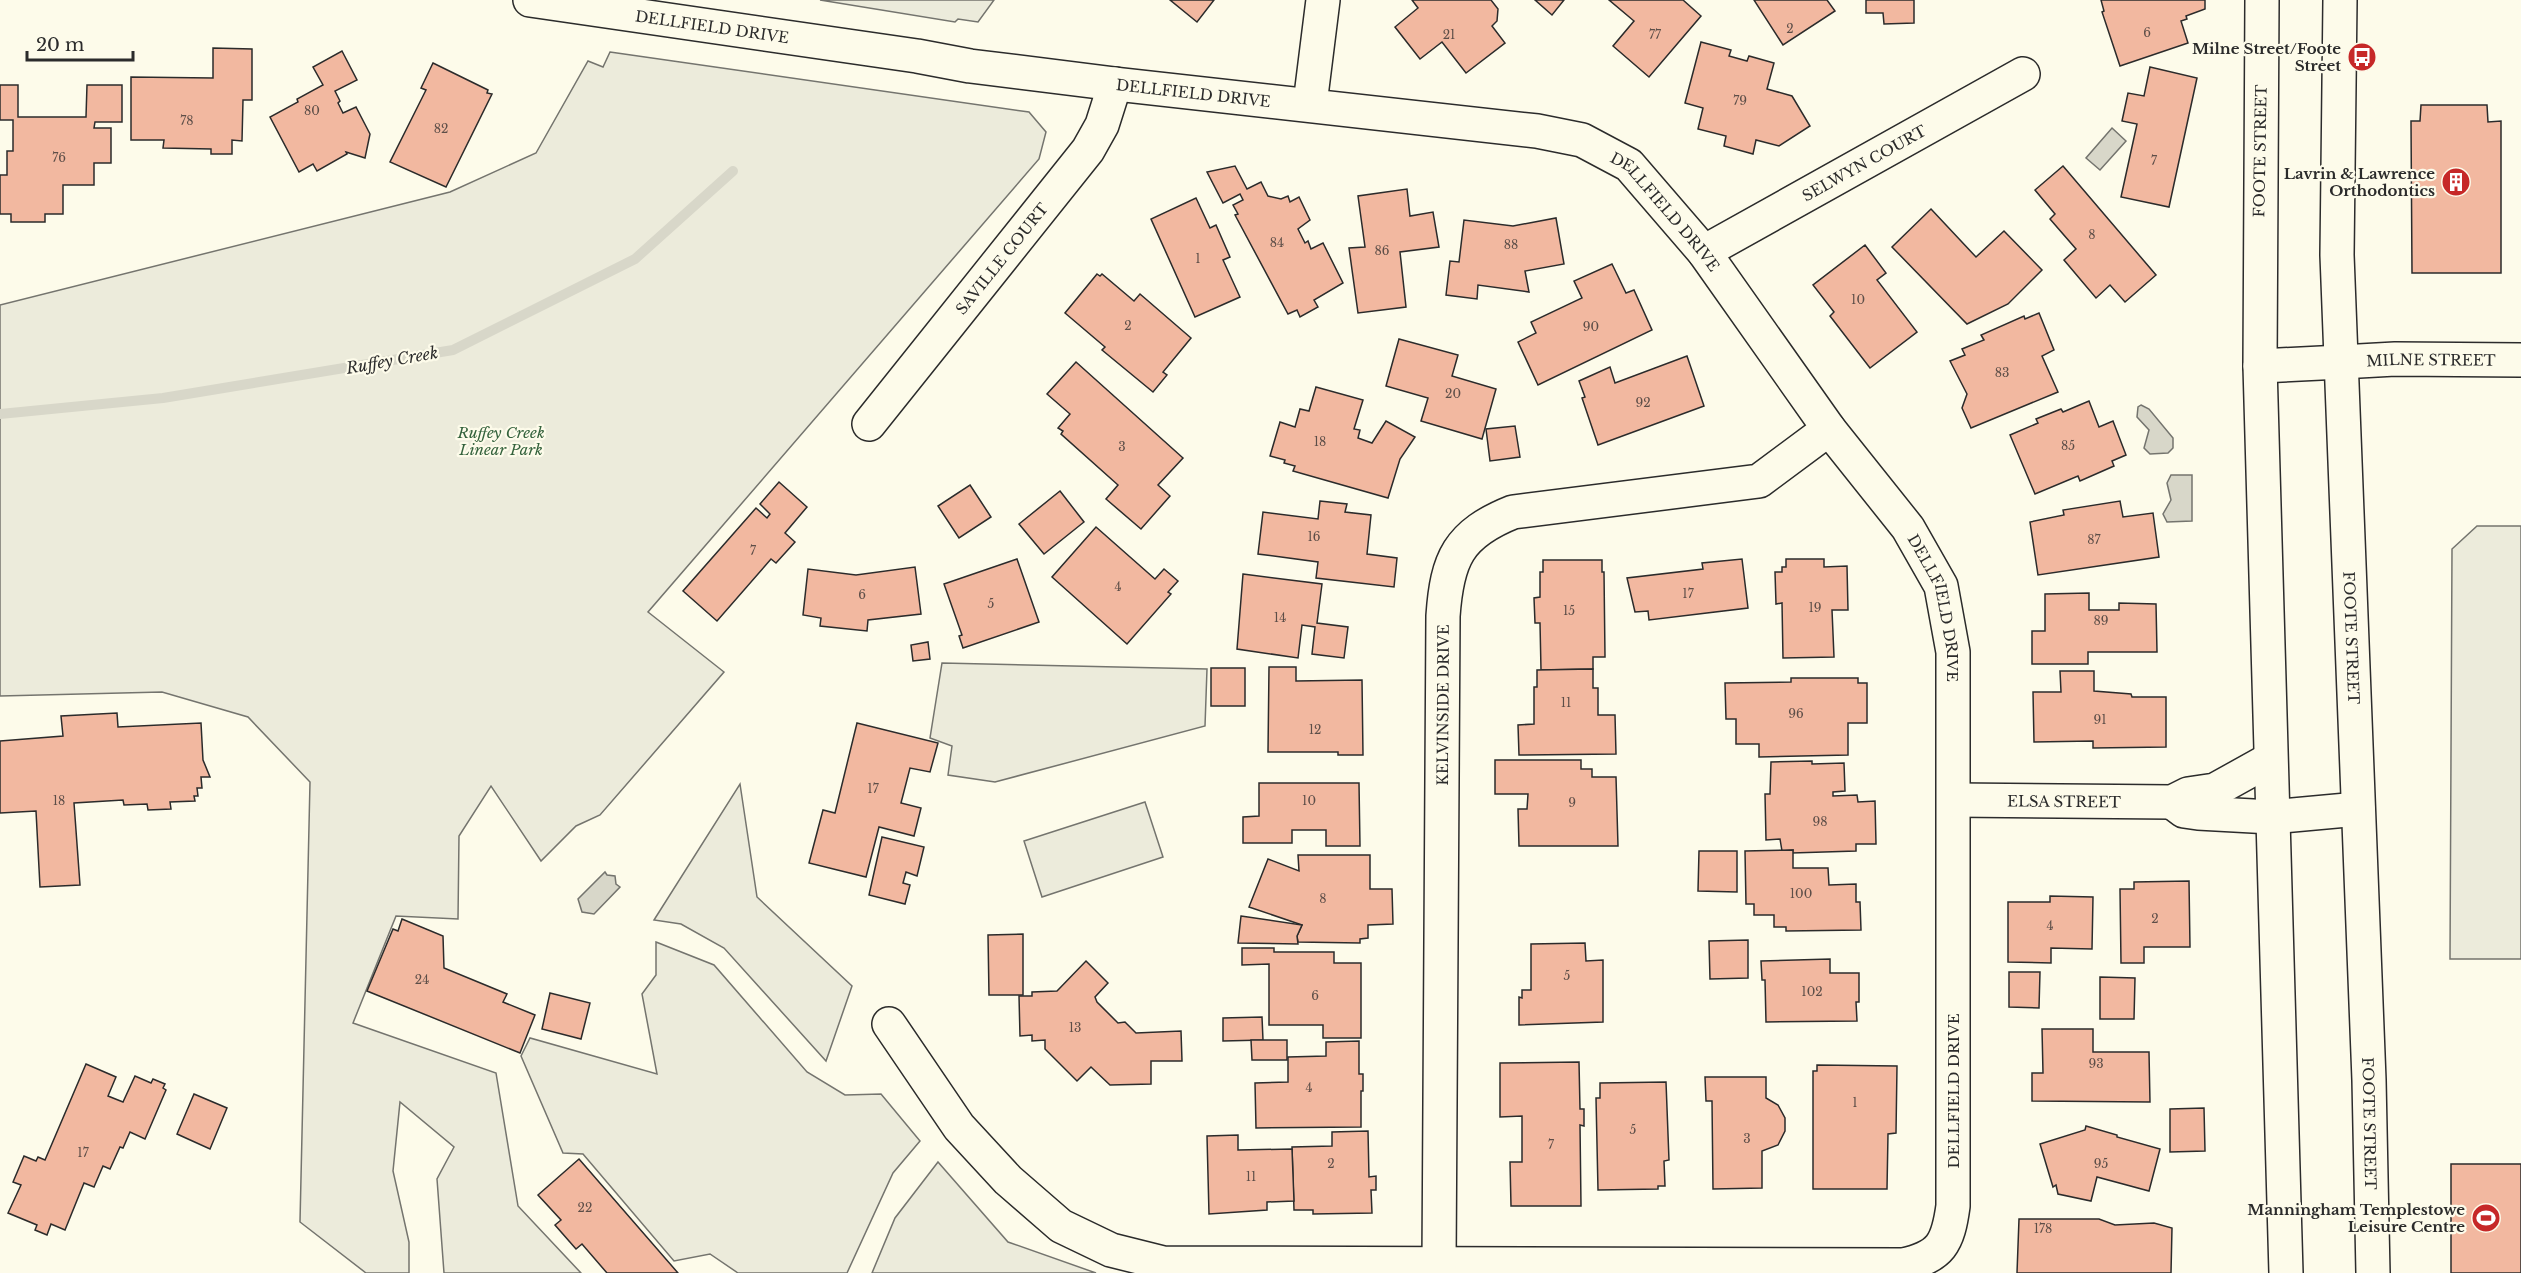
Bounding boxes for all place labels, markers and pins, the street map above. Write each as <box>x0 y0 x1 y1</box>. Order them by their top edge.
place label: Milne Street/Foote Street <box>2192 39 2341 75</box>
bus stop icon: Milne Street/Foote Street <box>2346 41 2378 73</box>
place label: Lavrin & Lawrence Orthodontics <box>2284 164 2435 200</box>
building icon: Lavrin & Lawrence Orthodontics <box>2440 166 2472 198</box>
place label: Manningham Templestowe Leisure Centre <box>2247 1200 2465 1236</box>
sports icon: Manningham Templestowe Leisure Centre <box>2470 1202 2502 1234</box>

